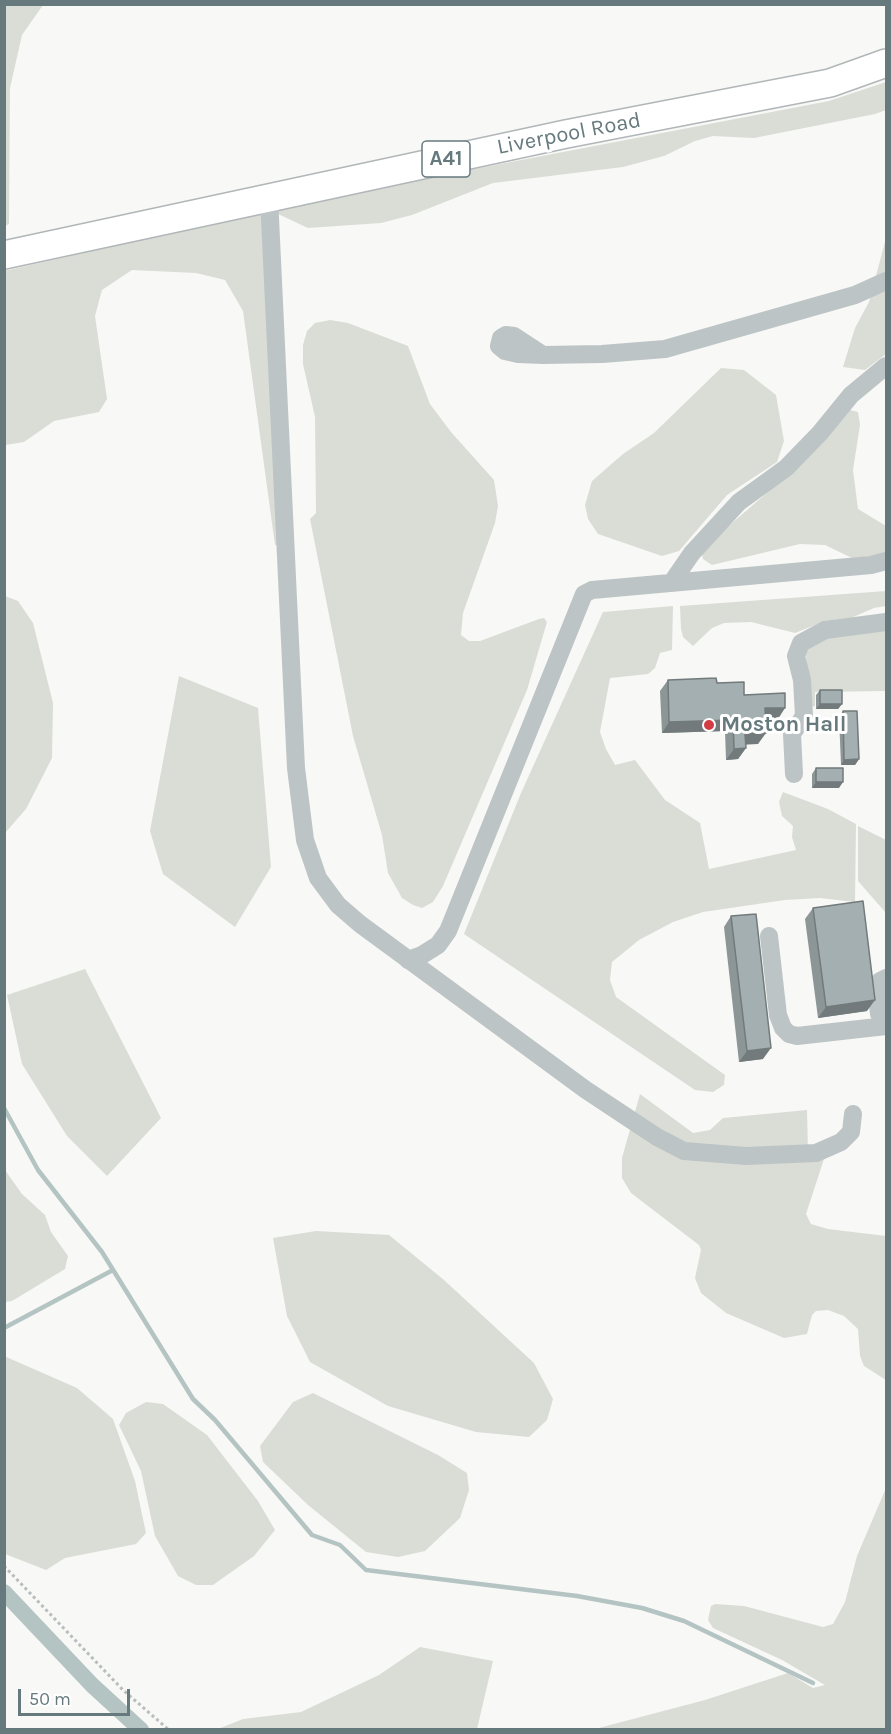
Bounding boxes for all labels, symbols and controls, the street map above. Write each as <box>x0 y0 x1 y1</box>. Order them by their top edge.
street label: Liverpool Road <box>495 107 643 161</box>
road number: A41 <box>422 141 470 177</box>
place label: Moston Hall <box>721 712 846 738</box>
marker: Moston Hall <box>702 718 716 732</box>
scale bar <box>21 1677 134 1715</box>
text: 50 m <box>29 1688 71 1710</box>

